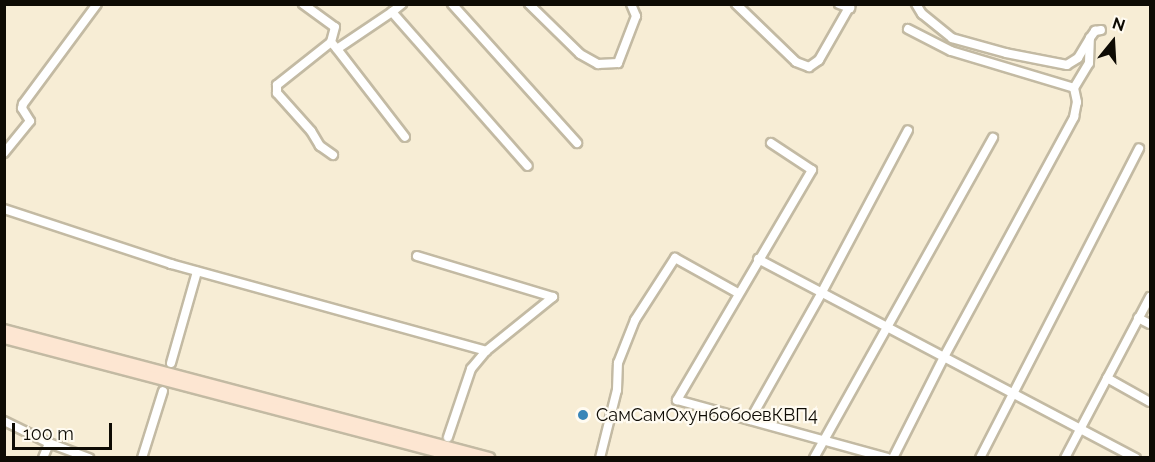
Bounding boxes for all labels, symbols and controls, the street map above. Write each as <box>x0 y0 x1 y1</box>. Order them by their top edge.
north arrow <box>1083 12 1143 72</box>
text: N <box>1110 13 1127 35</box>
place label: СамСамОхунбобоевКВП4 <box>596 404 818 426</box>
marker: СамСамОхунбобоевКВП4 <box>574 406 592 424</box>
scale bar <box>15 411 116 449</box>
text: 100 m <box>23 423 74 444</box>

